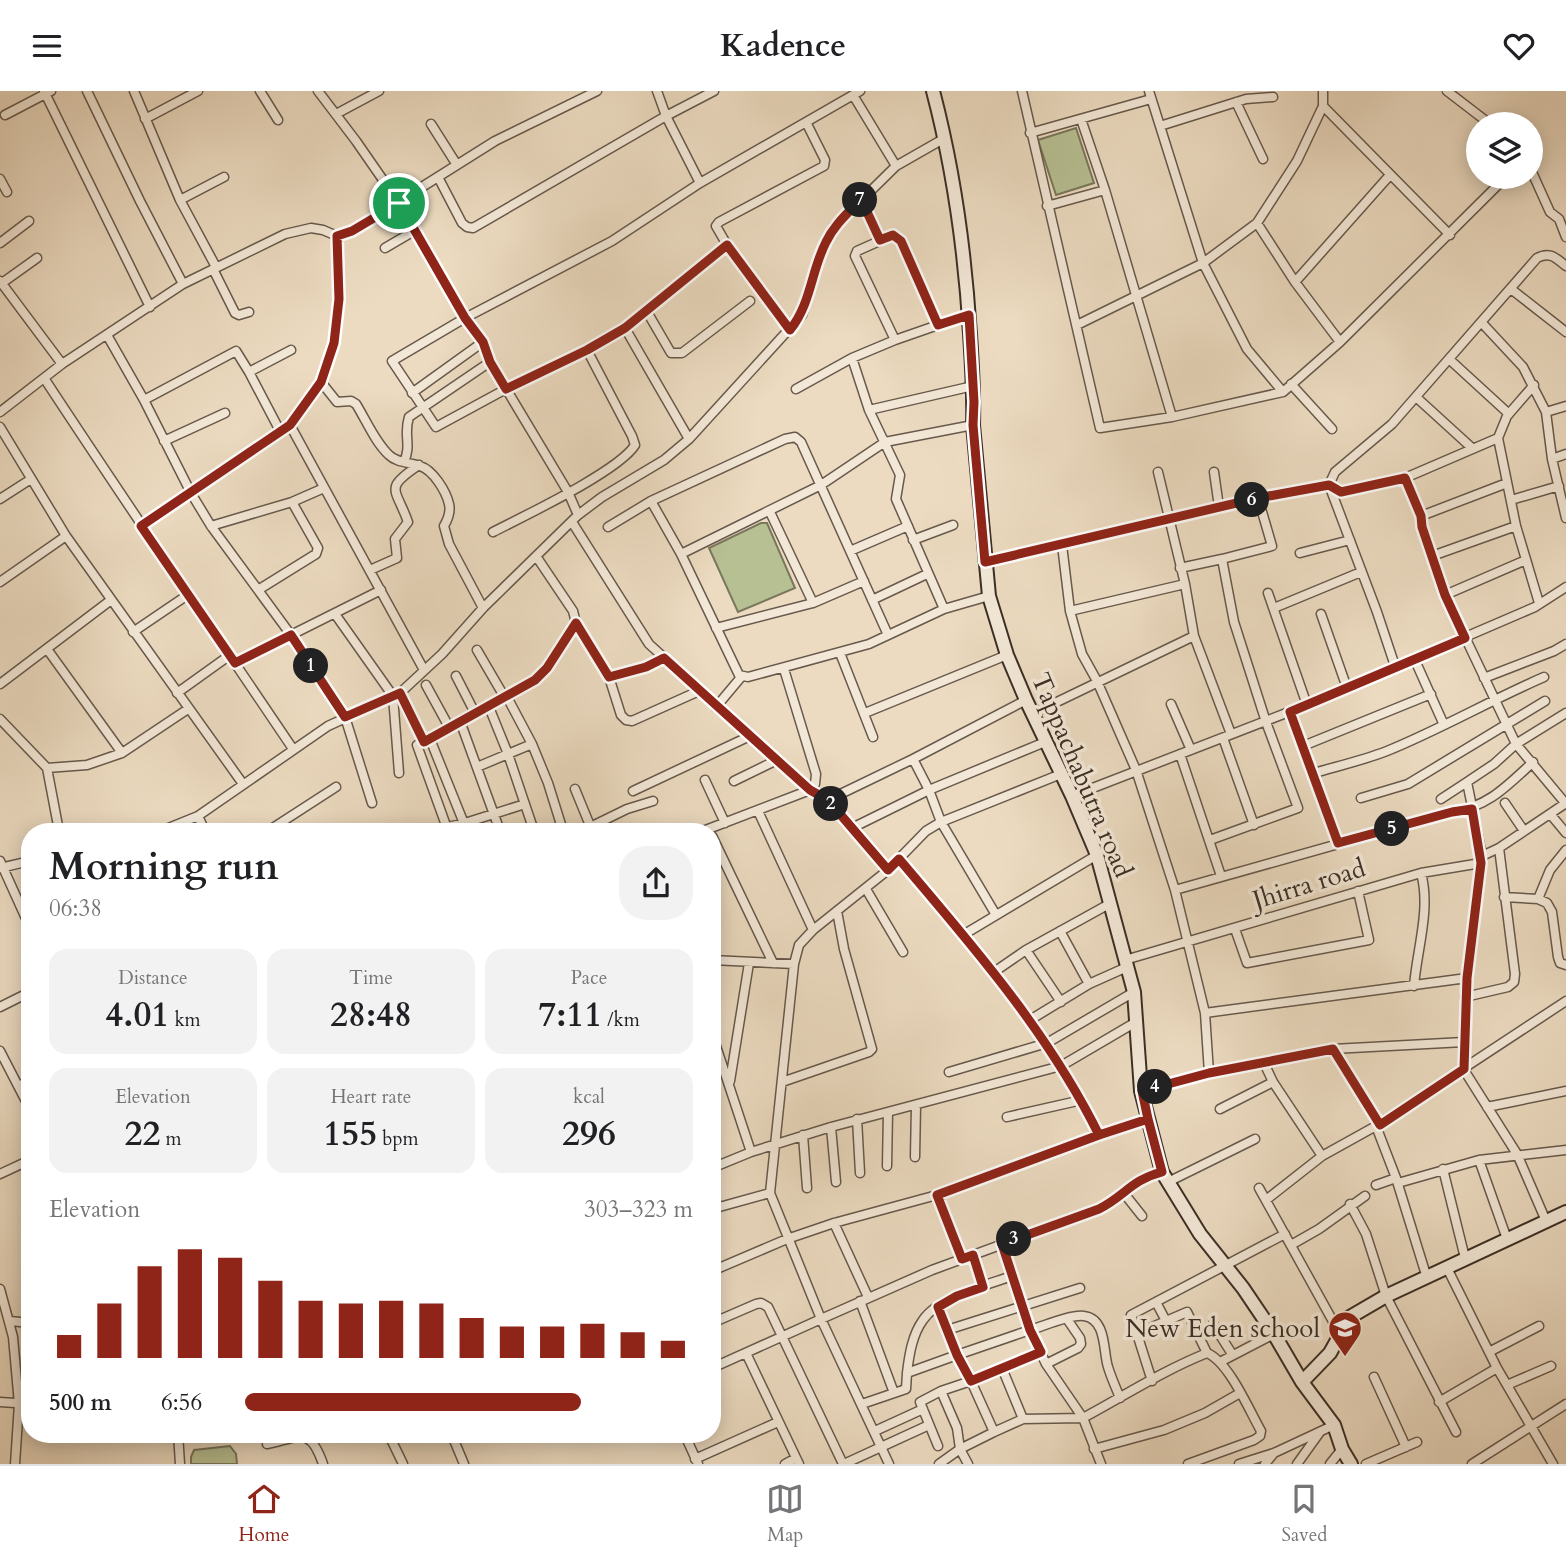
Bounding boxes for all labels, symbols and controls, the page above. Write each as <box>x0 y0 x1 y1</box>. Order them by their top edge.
text: Kadence <box>720 24 846 68</box>
icon: menu <box>28 27 66 65</box>
icon: heart <box>1500 27 1538 65</box>
map controls <box>1466 112 1543 189</box>
button: layers <box>1466 112 1543 189</box>
pin <box>369 173 429 233</box>
pin: 7 <box>842 183 878 217</box>
icon: arrive <box>380 184 418 222</box>
text: 7 <box>855 186 864 212</box>
pin: 6 <box>1234 483 1270 517</box>
text: 6 <box>1247 486 1256 512</box>
pin: 1 <box>294 649 328 683</box>
text: 1 <box>306 652 315 678</box>
street label: Tappachabutra road <box>1023 667 1141 883</box>
pin: 2 <box>814 787 848 821</box>
text: 2 <box>826 790 835 816</box>
pin: 5 <box>1374 811 1410 847</box>
text: 5 <box>1387 815 1396 841</box>
text: Morning run <box>49 841 279 893</box>
button: share <box>619 846 693 920</box>
street label: Jhirra road <box>1245 850 1370 919</box>
text: 06:38 <box>49 893 102 924</box>
text: Distance <box>118 965 188 991</box>
text: Time <box>349 965 393 991</box>
text: Pace <box>571 965 607 991</box>
text: 4.01 <box>105 991 169 1039</box>
text: 28:48 <box>330 991 412 1039</box>
text: 7:11 <box>538 991 602 1039</box>
text: km <box>169 1007 201 1033</box>
text: /km <box>602 1007 640 1033</box>
pin: 4 <box>1138 1069 1172 1105</box>
text: 4 <box>1150 1073 1159 1099</box>
text: Elevation <box>115 1084 191 1110</box>
text: Heart rate <box>331 1084 411 1110</box>
text: kcal <box>573 1084 605 1110</box>
text: 22 <box>124 1110 160 1158</box>
text: 155 <box>323 1110 377 1158</box>
text: 296 <box>562 1110 616 1158</box>
text: m <box>160 1126 182 1152</box>
text: bpm <box>377 1126 419 1152</box>
text: Elevation <box>49 1194 140 1225</box>
text: 303–323 m <box>584 1194 693 1225</box>
pin: 3 <box>996 1221 1032 1257</box>
text: 3 <box>1009 1225 1018 1251</box>
school or university icon: New Eden school <box>1326 1309 1364 1358</box>
place label: New Eden school <box>1125 1311 1320 1346</box>
text: 500 m <box>49 1387 112 1418</box>
text: 6:56 <box>161 1387 202 1418</box>
tab: Home <box>239 1480 289 1548</box>
tab: Map <box>766 1480 804 1548</box>
tab: Saved <box>1281 1480 1327 1548</box>

